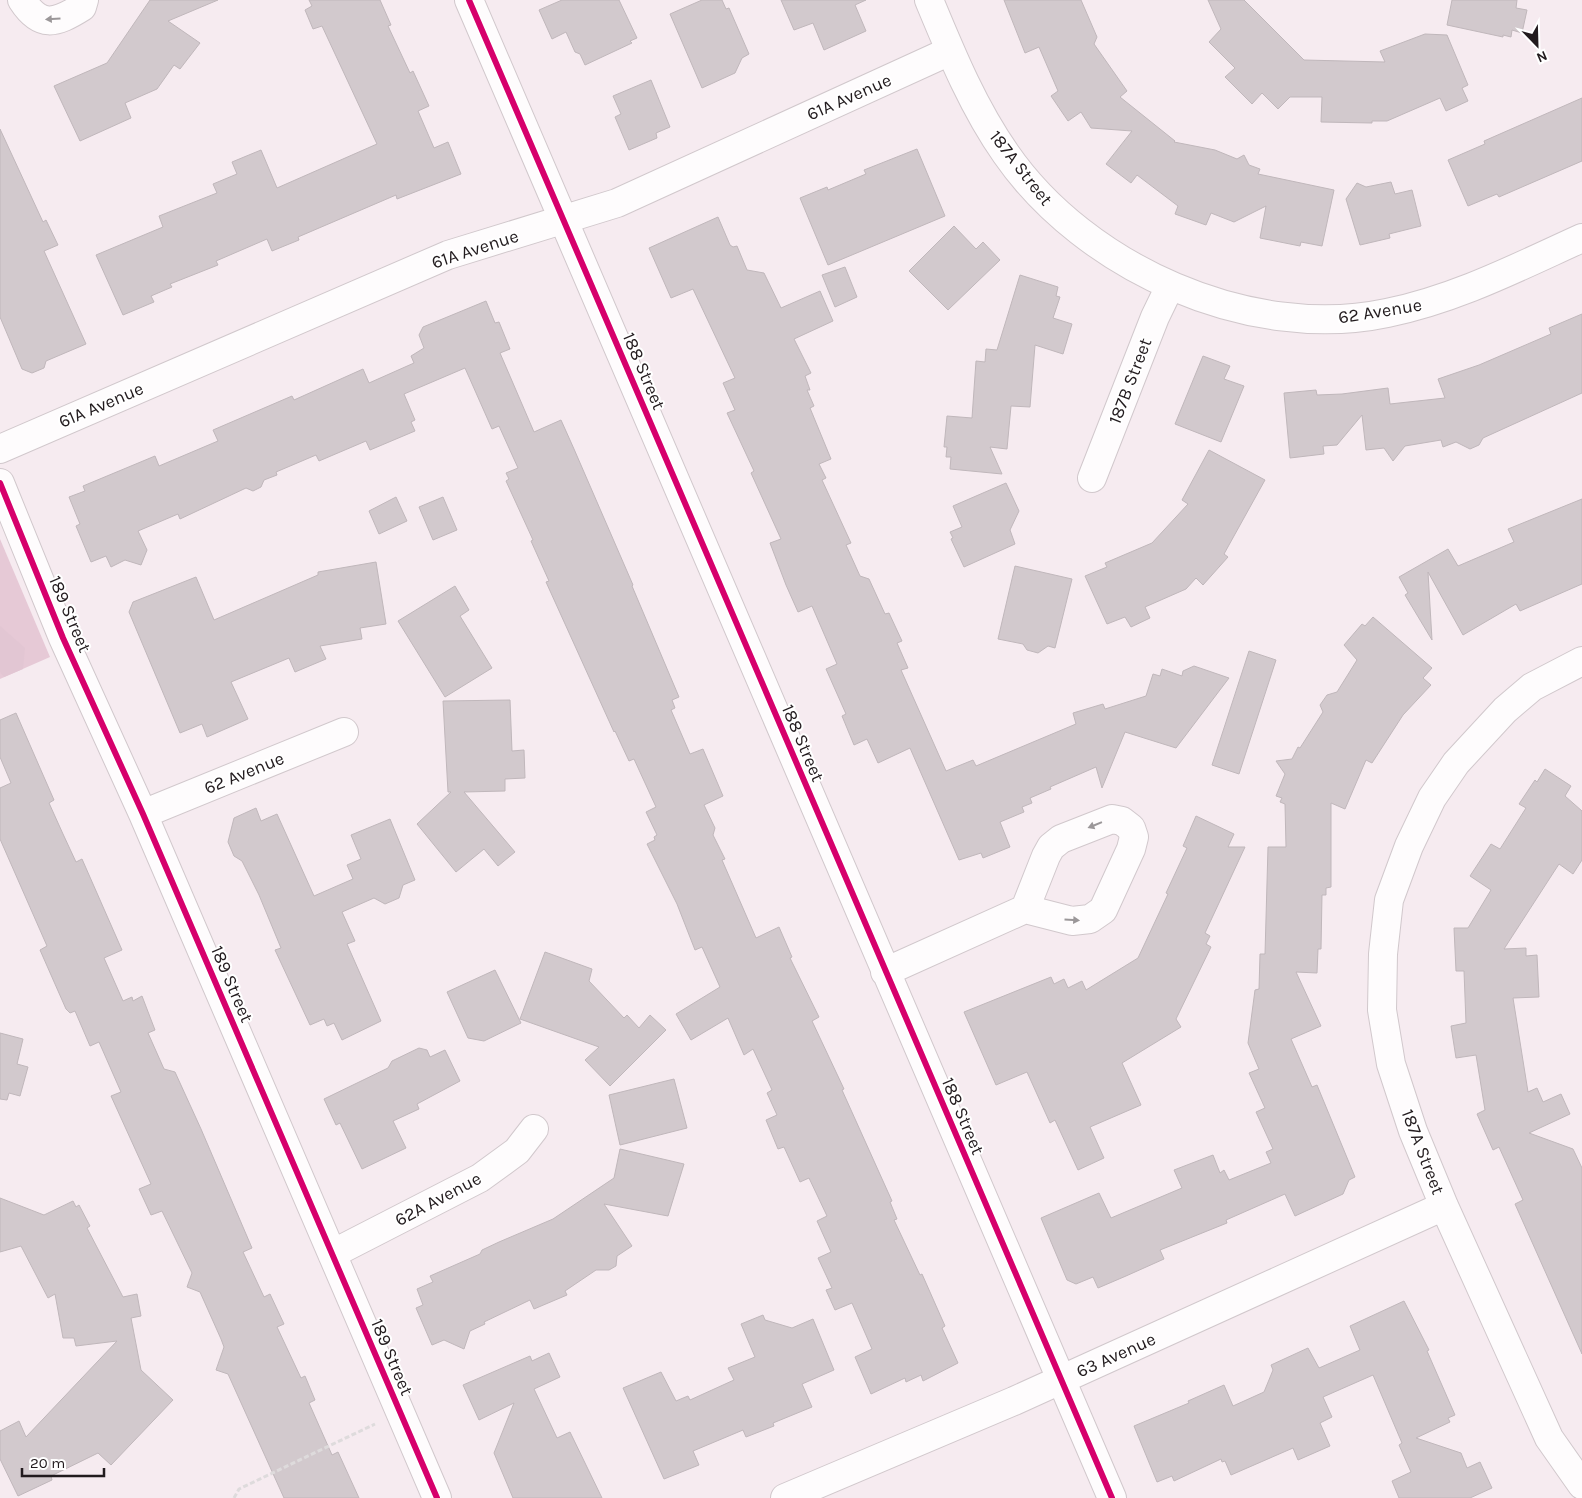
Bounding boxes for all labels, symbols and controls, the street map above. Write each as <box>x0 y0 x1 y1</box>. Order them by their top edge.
one-way arrow <box>44 16 60 24</box>
north arrow <box>1512 20 1562 70</box>
text: N <box>1534 47 1550 66</box>
street label: 61A Avenue <box>803 69 895 125</box>
street label: 187A Street <box>985 126 1057 210</box>
street label: 61A Avenue <box>429 225 521 273</box>
street label: 62 Avenue <box>1337 294 1423 328</box>
street label: 188 Street <box>618 329 670 413</box>
street label: 187B Street <box>1104 335 1157 427</box>
street label: 61A Avenue <box>55 377 147 433</box>
street label: 189 Street <box>44 572 96 656</box>
street label: 188 Street <box>777 701 829 785</box>
street label: 62 Avenue <box>201 747 287 799</box>
one-way arrow <box>1088 821 1102 829</box>
one-way arrow <box>1064 916 1080 924</box>
street label: 189 Street <box>206 942 258 1026</box>
street label: 188 Street <box>937 1074 989 1158</box>
street label: 187A Street <box>1397 1106 1449 1198</box>
street label: 62A Avenue <box>391 1167 485 1231</box>
street label: 189 Street <box>366 1315 418 1399</box>
street label: 63 Avenue <box>1073 1328 1159 1382</box>
scale bar <box>22 1446 105 1478</box>
text: 20 m <box>30 1454 65 1472</box>

